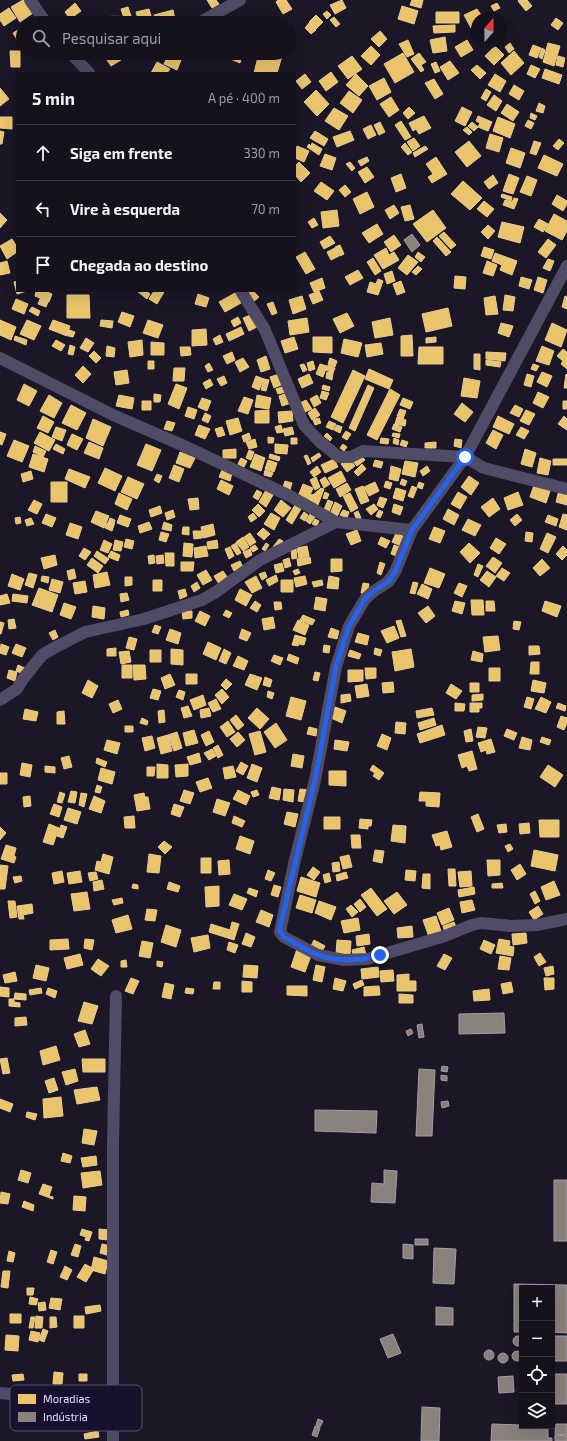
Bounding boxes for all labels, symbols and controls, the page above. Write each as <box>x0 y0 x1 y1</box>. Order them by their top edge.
north arrow <box>471 12 507 48</box>
search box <box>16 16 296 60</box>
icon: search <box>30 27 52 49</box>
text: Pesquisar aqui <box>62 29 161 47</box>
text: 5 min <box>32 88 75 108</box>
text: A pé · 400 m <box>208 90 280 106</box>
icon: ahead <box>32 142 54 164</box>
text: Siga em frente <box>70 144 172 162</box>
text: 330 m <box>243 145 280 161</box>
icon: left <box>32 198 54 220</box>
text: Vire à esquerda <box>70 200 180 218</box>
text: 70 m <box>251 201 280 217</box>
icon: arrive <box>32 254 54 276</box>
text: Chegada ao destino <box>70 256 208 274</box>
route start <box>456 448 474 466</box>
route end <box>371 946 389 964</box>
map controls <box>519 1285 555 1429</box>
button: + <box>519 1285 555 1321</box>
button: − <box>519 1321 555 1357</box>
button: locate <box>519 1357 555 1393</box>
legend <box>10 1385 142 1431</box>
text: Moradias <box>43 1392 90 1405</box>
button: layers <box>519 1393 555 1429</box>
text: Indústria <box>43 1410 88 1423</box>

